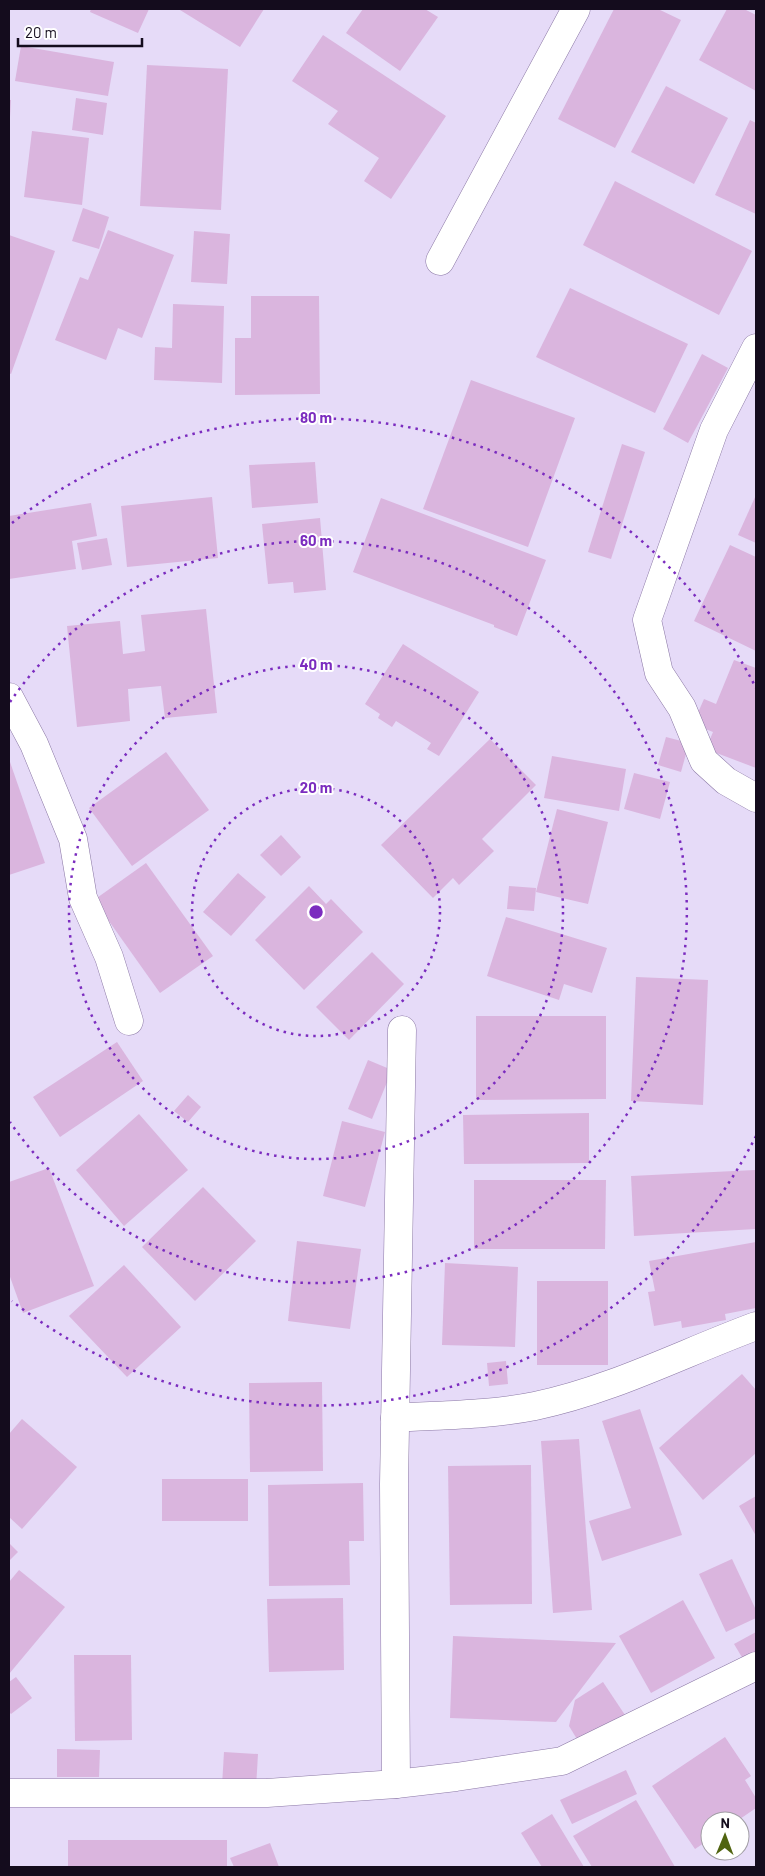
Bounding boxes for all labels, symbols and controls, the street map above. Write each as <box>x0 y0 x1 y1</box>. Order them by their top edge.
scale bar <box>18 15 141 47</box>
text: 20 m <box>25 23 57 41</box>
text: 80 m <box>300 408 332 426</box>
text: 60 m <box>300 531 332 549</box>
text: 40 m <box>299 655 333 673</box>
text: 20 m <box>300 778 332 796</box>
centre of rings <box>307 903 325 921</box>
north arrow <box>700 1811 750 1861</box>
text: N <box>720 1814 730 1831</box>

